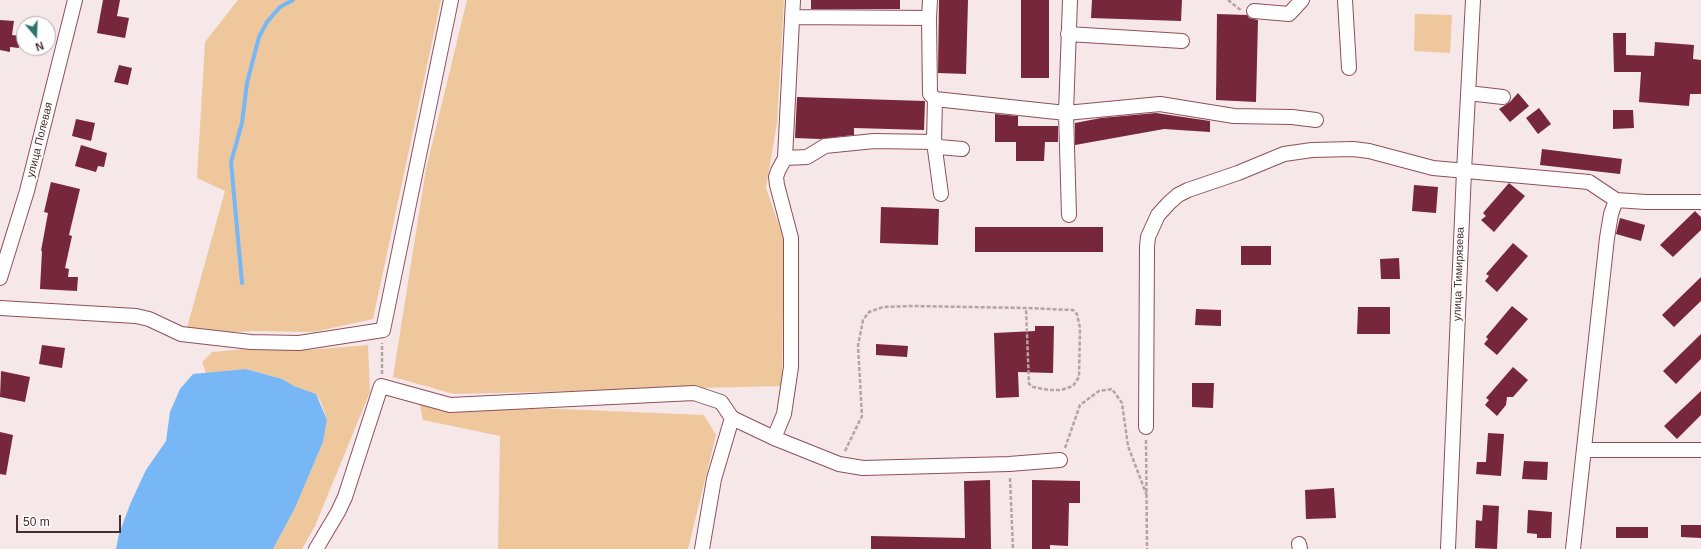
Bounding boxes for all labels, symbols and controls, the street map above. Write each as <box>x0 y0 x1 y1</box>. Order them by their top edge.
north arrow <box>16 16 56 56</box>
text: N <box>34 39 45 53</box>
street label: улица Полевая <box>24 101 56 179</box>
street label: улица Тимирязева <box>1451 227 1467 321</box>
scale bar <box>18 507 123 533</box>
text: 50 m <box>23 515 50 529</box>

